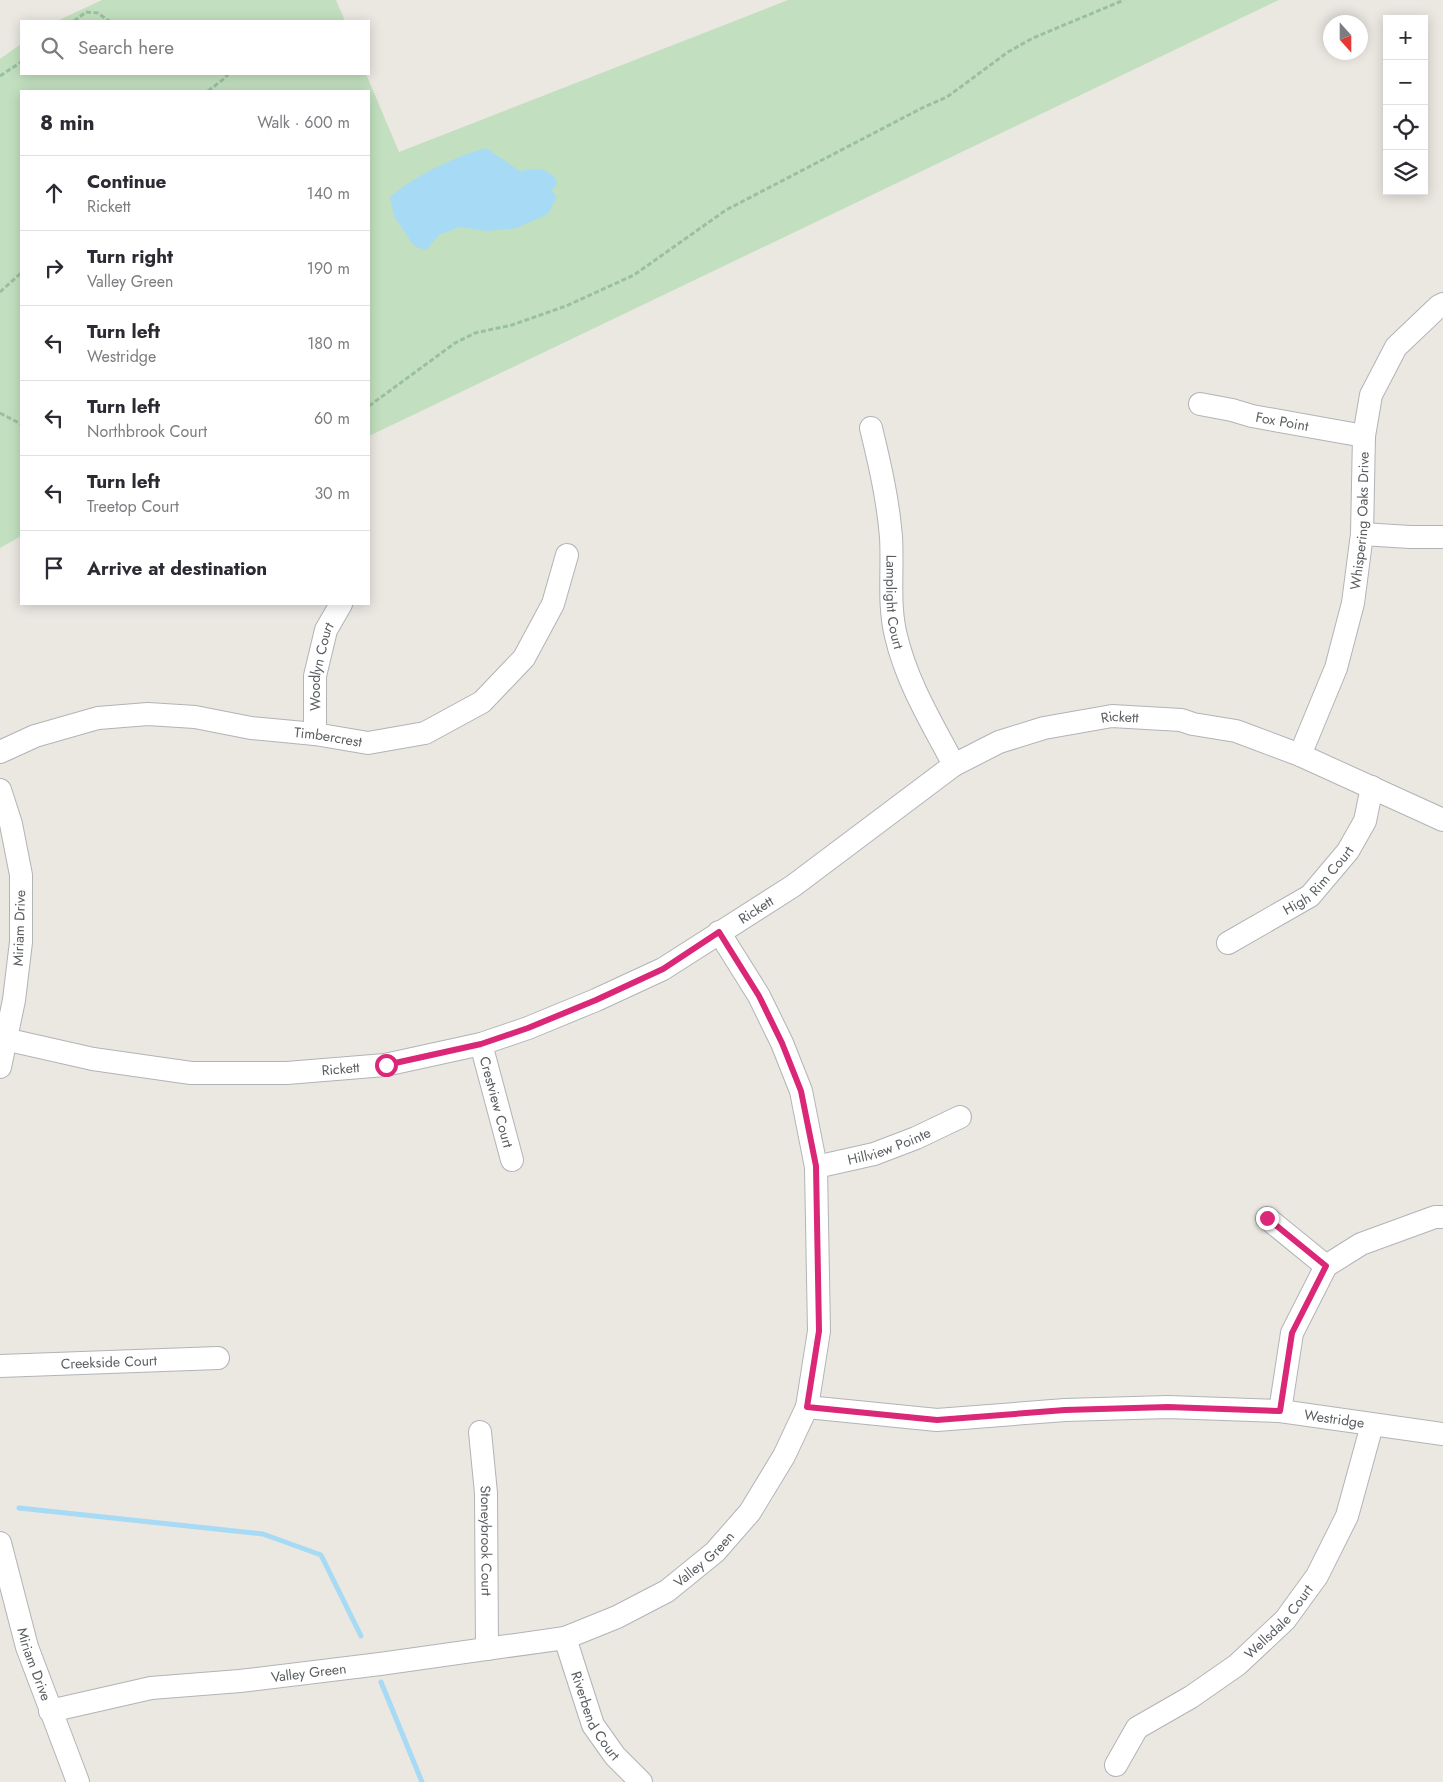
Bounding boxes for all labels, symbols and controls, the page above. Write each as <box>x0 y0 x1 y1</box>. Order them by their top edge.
north arrow <box>1323 15 1368 60</box>
map controls <box>1383 15 1428 195</box>
button: + <box>1383 15 1428 60</box>
search box <box>20 20 370 75</box>
icon: search <box>38 34 66 62</box>
text: Search here <box>78 34 174 61</box>
button: − <box>1383 60 1428 105</box>
button: locate <box>1383 105 1428 150</box>
text: 8 min <box>40 108 95 138</box>
text: Walk · 600 m <box>257 111 350 134</box>
button: layers <box>1383 150 1428 195</box>
text: Continue <box>87 168 166 195</box>
icon: ahead <box>40 179 68 207</box>
text: 140 m <box>307 182 350 205</box>
text: Rickett <box>87 195 131 218</box>
text: Turn right <box>87 243 173 270</box>
icon: right <box>40 254 68 282</box>
text: 190 m <box>307 257 350 280</box>
text: Valley Green <box>87 270 173 293</box>
text: Turn left <box>87 318 160 345</box>
icon: left <box>40 329 68 357</box>
text: 180 m <box>307 332 350 355</box>
text: Westridge <box>87 345 156 368</box>
text: Turn left <box>87 393 160 420</box>
icon: left <box>40 404 68 432</box>
text: 60 m <box>314 407 350 430</box>
street label: Fox Point <box>1254 407 1311 436</box>
text: Northbrook Court <box>87 420 207 443</box>
street label: Whispering Oaks Drive <box>1345 451 1374 591</box>
text: Turn left <box>87 468 160 495</box>
icon: left <box>40 479 68 507</box>
text: 30 m <box>314 482 350 505</box>
text: Treetop Court <box>87 495 179 518</box>
icon: arrive <box>40 554 68 582</box>
text: Arrive at destination <box>87 555 267 582</box>
street label: Lamplight Court <box>881 555 909 652</box>
street label: Woodlyn Court <box>305 618 339 711</box>
street label: Rickett <box>1099 706 1140 728</box>
street label: Timbercrest <box>293 722 364 752</box>
street label: High Rim Court <box>1279 842 1359 920</box>
street label: Miriam Drive <box>8 889 30 967</box>
street label: Rickett <box>734 891 778 928</box>
route start <box>375 1054 398 1077</box>
street label: Crestview Court <box>475 1054 518 1150</box>
street label: Rickett <box>321 1057 361 1080</box>
street label: Hillview Pointe <box>845 1122 934 1170</box>
route end <box>1256 1207 1279 1230</box>
street label: Creekside Court <box>60 1350 158 1374</box>
street label: Westridge <box>1303 1405 1366 1433</box>
street label: Stoneybrook Court <box>475 1485 497 1597</box>
street label: Valley Green <box>669 1527 739 1592</box>
street label: Wellsdale Court <box>1240 1580 1318 1663</box>
street label: Miriam Drive <box>12 1625 56 1704</box>
street label: Valley Green <box>270 1658 347 1687</box>
street label: Riverbend Court <box>566 1669 625 1766</box>

